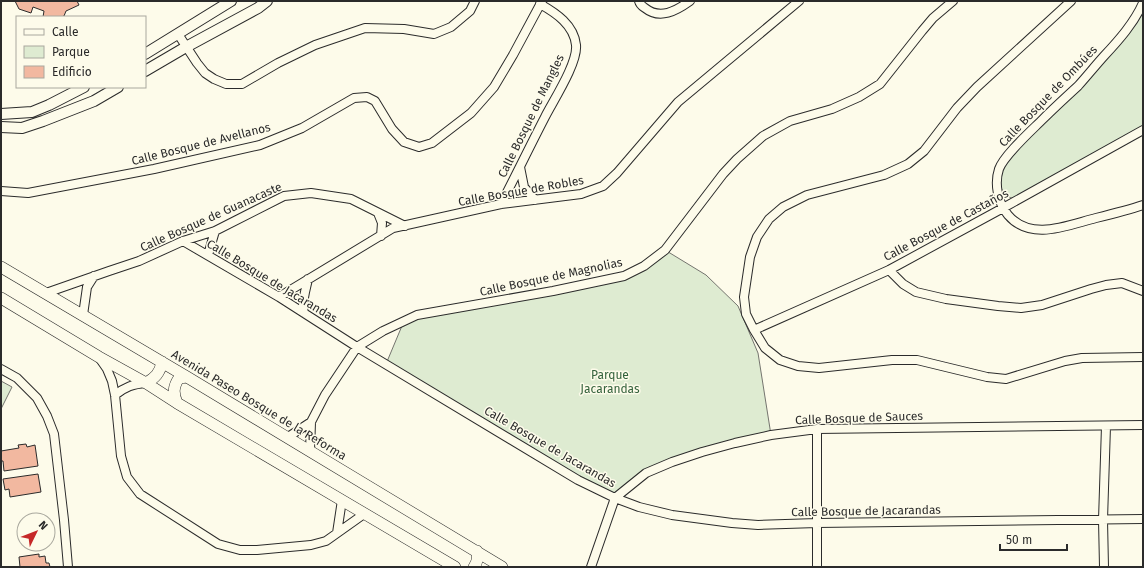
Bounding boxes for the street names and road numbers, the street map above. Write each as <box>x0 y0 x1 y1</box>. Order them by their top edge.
street label: Calle Bosque de Ombúes <box>996 42 1100 150</box>
street label: Calle Bosque de Mangles <box>495 52 567 180</box>
street label: Calle Bosque de Avellanos <box>130 120 272 168</box>
street label: Calle Bosque de Robles <box>457 173 585 209</box>
street label: Calle Bosque de Guanacaste <box>138 179 284 255</box>
street label: Calle Bosque de Castaños <box>881 186 1011 264</box>
street label: Calle Bosque de Jacarandas <box>204 236 340 326</box>
street label: Calle Bosque de Magnolias <box>478 255 624 299</box>
street label: Avenida Paseo Bosque de la Reforma <box>169 347 349 463</box>
street label: Calle Bosque de Jacarandas <box>482 404 619 491</box>
street label: Calle Bosque de Sauces <box>795 409 924 427</box>
street label: Calle Bosque de Jacarandas <box>791 503 941 519</box>

